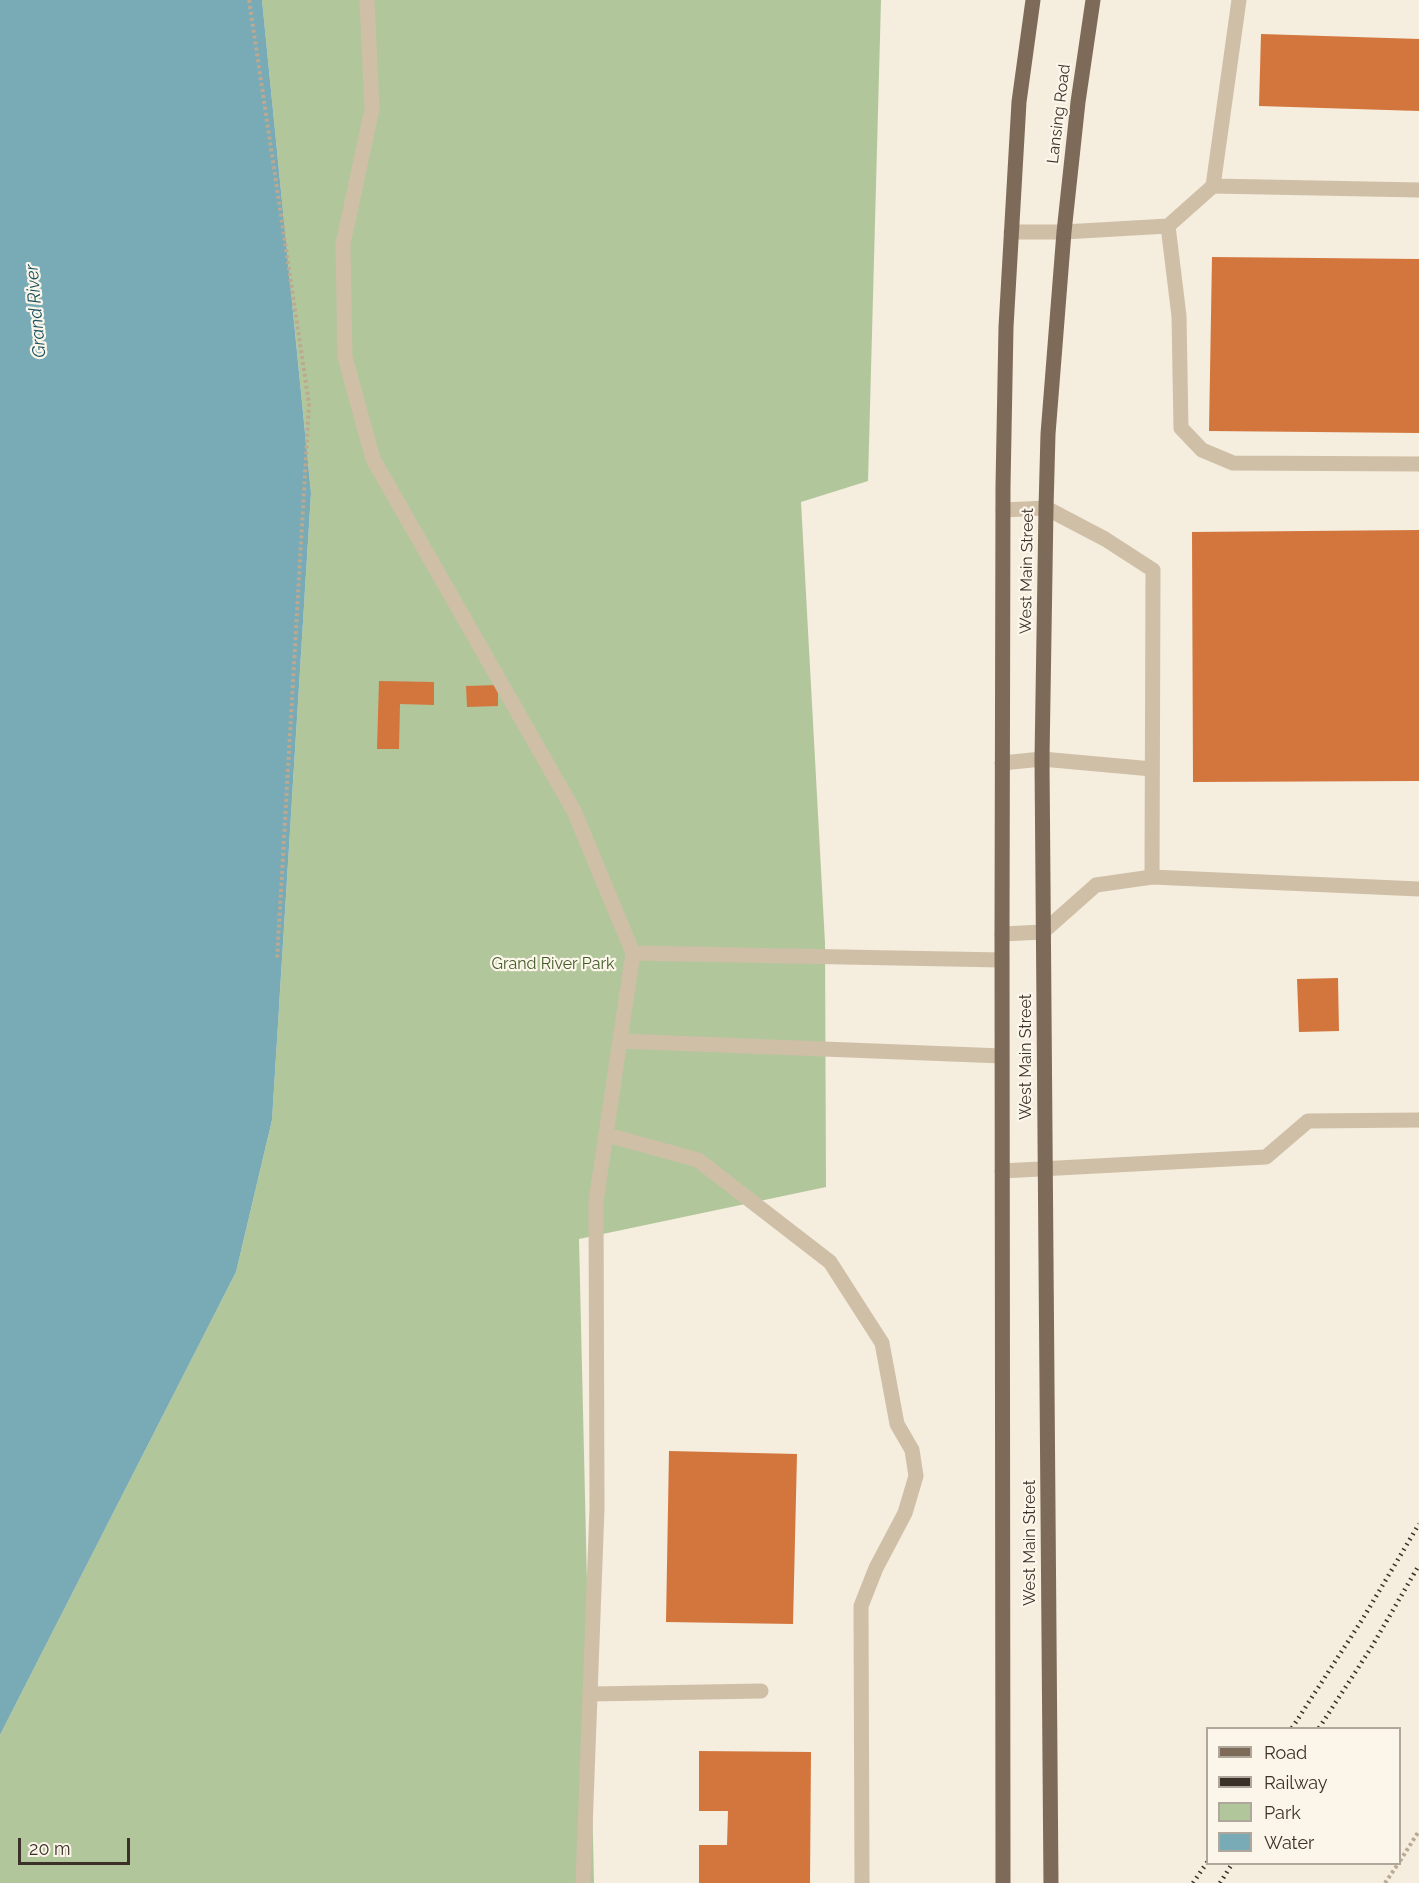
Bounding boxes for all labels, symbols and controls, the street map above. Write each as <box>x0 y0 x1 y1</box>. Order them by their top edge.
street label: Lansing Road <box>1043 63 1075 165</box>
water label: Grand River <box>21 263 51 359</box>
street label: West Main Street <box>1016 508 1038 634</box>
park label: Grand River Park <box>492 954 614 974</box>
street label: West Main Street <box>1016 994 1036 1120</box>
street label: West Main Street <box>1020 1480 1040 1606</box>
legend <box>1206 1727 1401 1865</box>
text: Road <box>1264 1742 1307 1763</box>
text: Railway <box>1264 1772 1328 1793</box>
text: Park <box>1264 1802 1301 1823</box>
scale bar <box>21 1826 134 1864</box>
text: Water <box>1264 1832 1314 1853</box>
text: 20 m <box>29 1838 71 1859</box>

